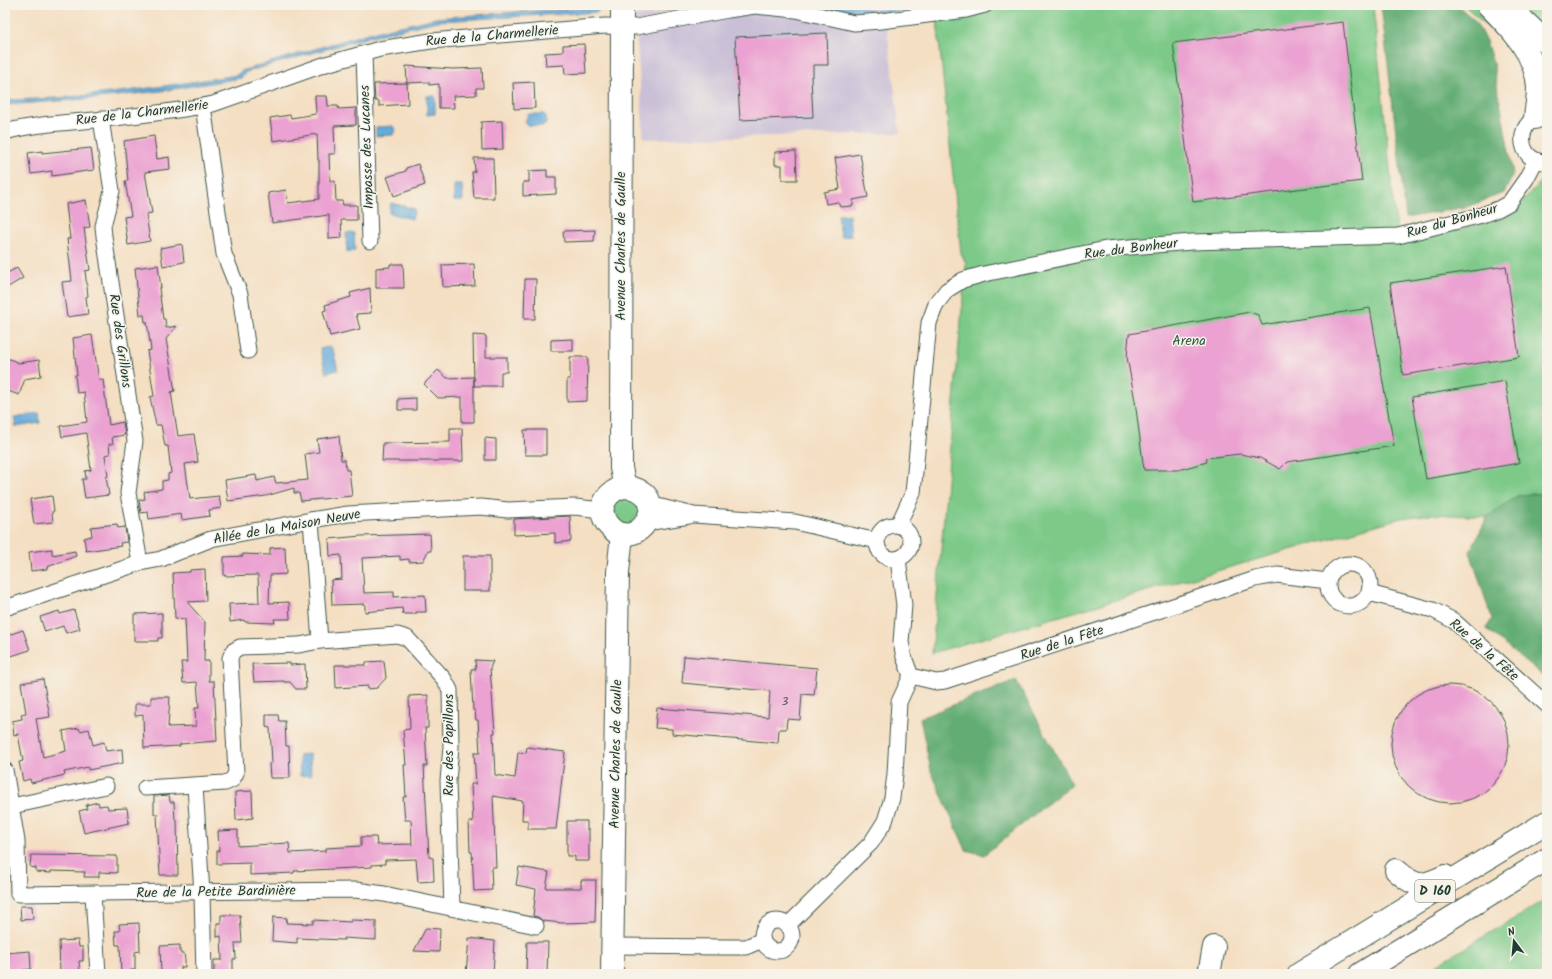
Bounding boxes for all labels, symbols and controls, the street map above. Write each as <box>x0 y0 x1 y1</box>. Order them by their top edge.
street label: Rue de la Charmellerie <box>425 19 560 53</box>
street label: Impasse des Lucanes <box>354 84 380 210</box>
street label: Rue de la Charmellerie <box>75 94 210 132</box>
street label: Avenue Charles de Gaulle <box>610 171 632 321</box>
street label: Rue du Bonheur <box>1404 197 1502 245</box>
street label: Rue du Bonheur <box>1083 232 1180 266</box>
street label: Rue des Grillons <box>103 293 137 390</box>
park label: Arena <box>1172 330 1206 352</box>
street label: Allée de la Maison Neuve <box>212 503 363 551</box>
street label: Rue de la Fête <box>1444 613 1524 687</box>
street label: Rue de la Fête <box>1017 619 1107 667</box>
street label: Avenue Charles de Gaulle <box>604 679 628 829</box>
house number: 3 <box>782 692 789 711</box>
street label: Rue des Papillons <box>438 694 460 796</box>
street label: Rue de la Petite Bardinière <box>136 880 297 904</box>
road number: D 160 <box>1415 880 1455 902</box>
north arrow <box>1494 921 1534 961</box>
text: N <box>1506 923 1517 942</box>

